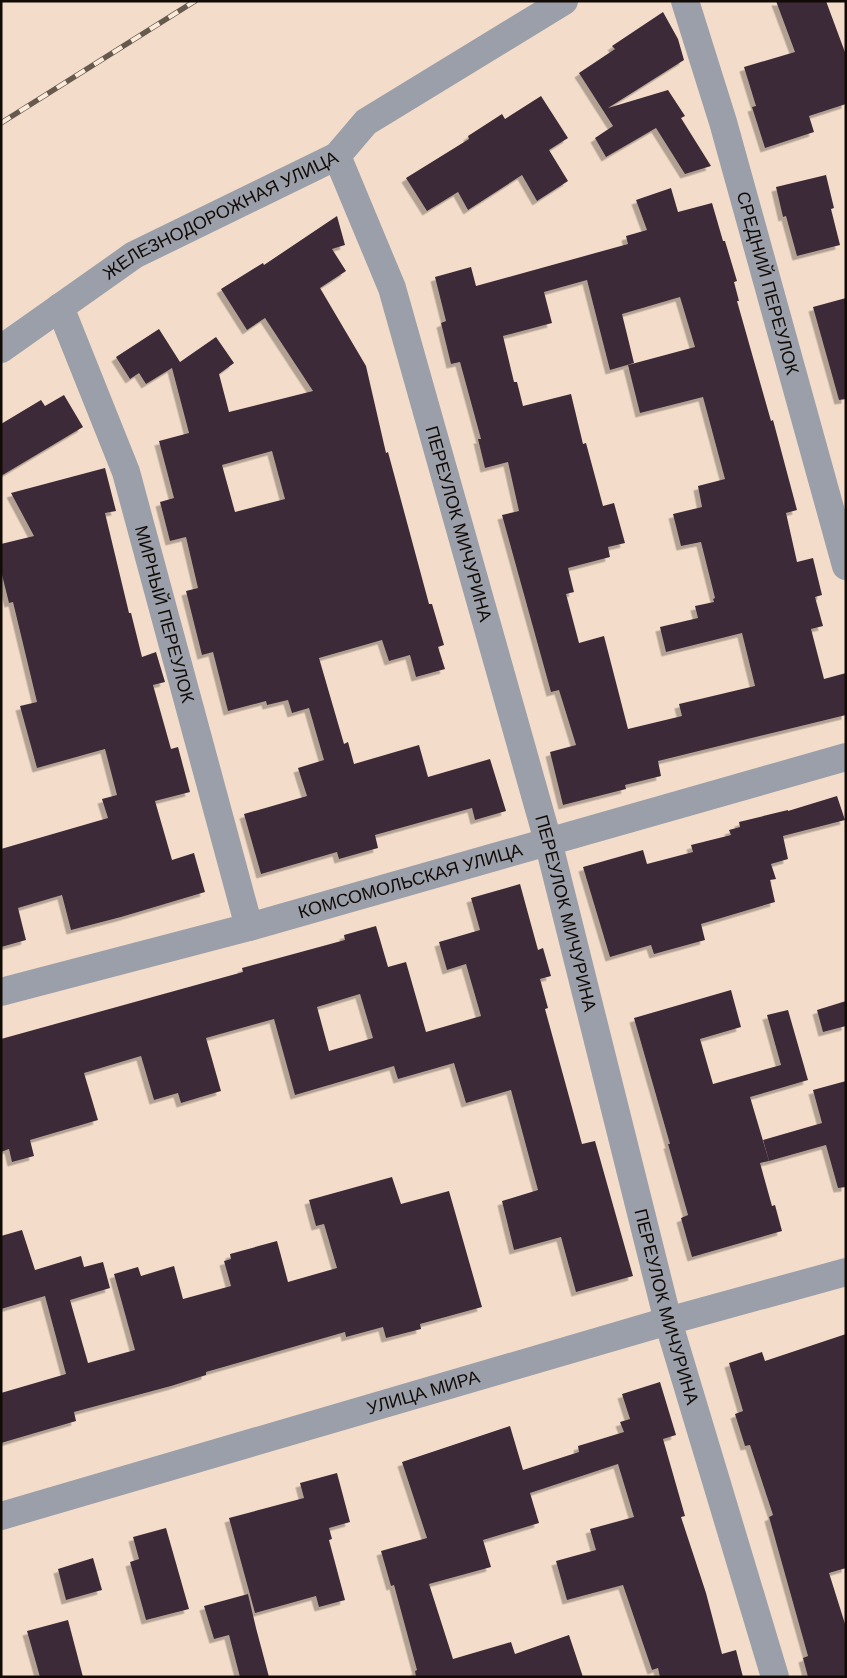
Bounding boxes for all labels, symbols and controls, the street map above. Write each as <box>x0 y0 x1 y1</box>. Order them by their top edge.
street label: ЖЕЛЕЗНОДОРОЖНАЯ УЛИЦА <box>98 145 342 285</box>
street label: СРЕДНИЙ ПЕРЕУЛОК <box>731 189 805 378</box>
street label: ПЕРЕУЛОК МИЧУРИНА <box>420 423 498 624</box>
street label: МИРНЫЙ ПЕРЕУЛОК <box>129 523 200 706</box>
street label: ПЕРЕУЛОК МИЧУРИНА <box>529 812 602 1014</box>
street label: КОМСОМОЛЬСКАЯ УЛИЦА <box>295 838 525 924</box>
street label: ПЕРЕУЛОК МИЧУРИНА <box>628 1206 704 1408</box>
street label: УЛИЦА МИРА <box>364 1365 483 1420</box>

